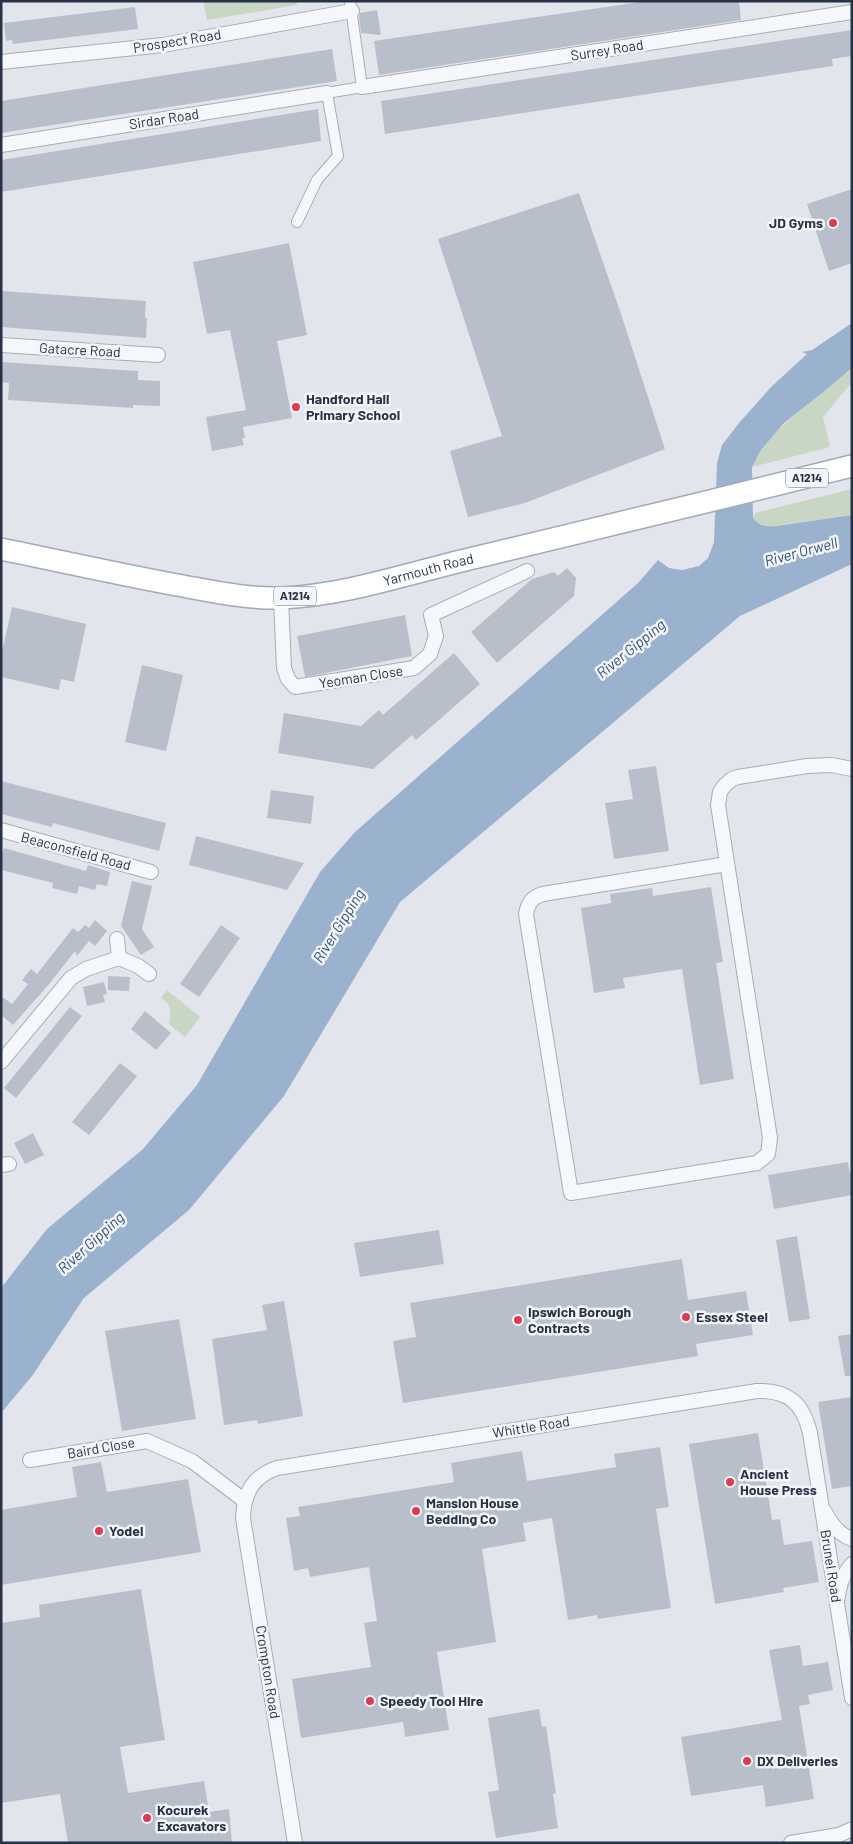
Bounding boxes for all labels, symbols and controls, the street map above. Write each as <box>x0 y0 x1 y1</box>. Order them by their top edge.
street label: Prospect Road <box>132 25 222 56</box>
street label: Surrey Road <box>569 35 644 64</box>
street label: Sirdar Road <box>128 105 200 132</box>
place label: JD Gyms <box>769 214 823 231</box>
marker: JD Gyms <box>827 217 839 229</box>
street label: Gatacre Road <box>39 339 121 360</box>
place label: Handford Hall Primary School <box>306 390 400 423</box>
marker: Handford Hall Primary School <box>290 401 302 413</box>
road number: A1214 <box>786 468 828 488</box>
water label: River Orwell <box>762 533 840 569</box>
street label: Yarmouth Road <box>381 549 475 589</box>
road number: A1214 <box>274 586 316 606</box>
water label: River Gipping <box>592 615 669 681</box>
street label: Yeoman Close <box>318 661 404 692</box>
street label: Beaconsfield Road <box>19 828 133 873</box>
water label: River Gipping <box>308 885 368 966</box>
water label: River Gipping <box>53 1208 127 1277</box>
place label: Ipswich Borough Contracts <box>528 1303 631 1336</box>
place label: Essex Steel <box>696 1308 768 1325</box>
marker: Essex Steel <box>680 1311 692 1323</box>
marker: Ipswich Borough Contracts <box>512 1314 524 1326</box>
street label: Whittle Road <box>491 1412 571 1441</box>
street label: Baird Close <box>66 1433 136 1462</box>
place label: Ancient House Press <box>740 1465 817 1498</box>
marker: Ancient House Press <box>724 1476 736 1488</box>
place label: Mansion House Bedding Co <box>426 1494 519 1527</box>
marker: Mansion House Bedding Co <box>410 1505 422 1517</box>
place label: Yodel <box>109 1522 143 1539</box>
marker: Yodel <box>93 1525 105 1537</box>
street label: Brunel Road <box>817 1528 846 1603</box>
street label: Crompton Road <box>253 1624 284 1720</box>
place label: Speedy Tool Hire <box>380 1692 484 1709</box>
marker: Speedy Tool Hire <box>364 1695 376 1707</box>
place label: DX Deliveries <box>757 1752 838 1769</box>
marker: DX Deliveries <box>741 1755 753 1767</box>
place label: Kocurek Excavators <box>157 1801 226 1834</box>
marker: Kocurek Excavators <box>141 1812 153 1824</box>

